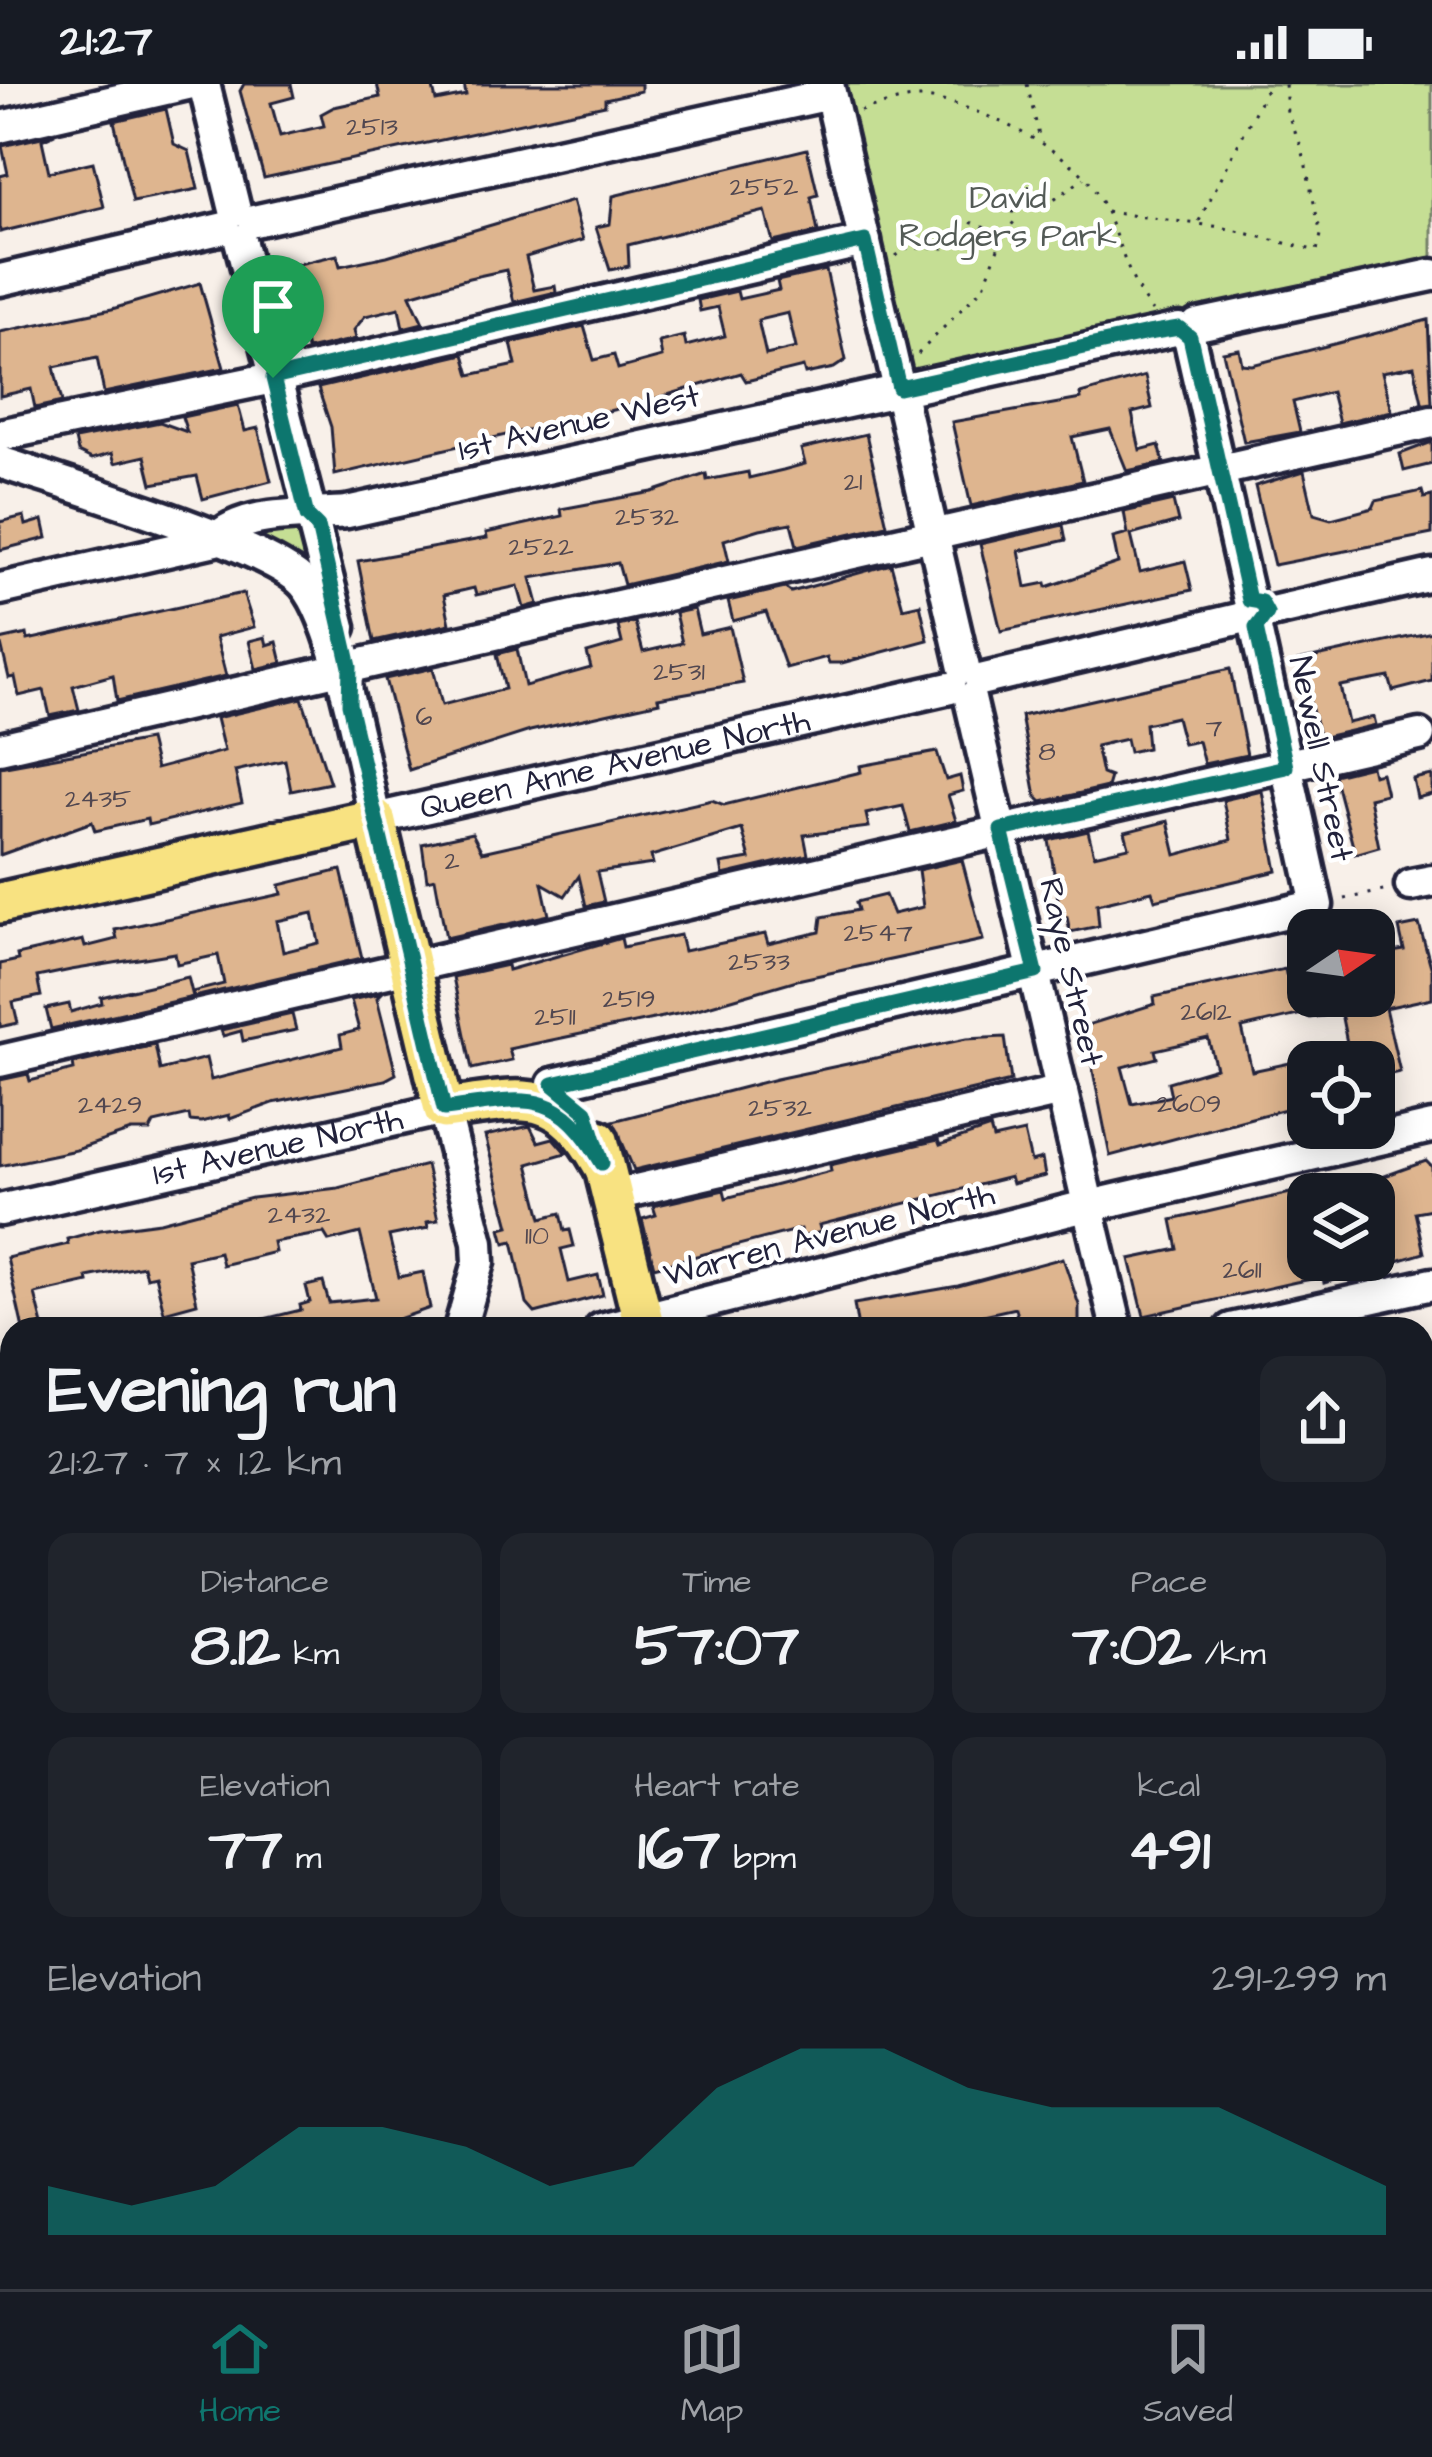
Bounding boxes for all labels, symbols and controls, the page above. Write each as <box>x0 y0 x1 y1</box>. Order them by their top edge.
text: 21:27 <box>60 11 152 73</box>
house number: 2513 <box>346 108 398 146</box>
house number: 2552 <box>729 168 799 206</box>
park label: David Rodgers Park <box>899 175 1117 261</box>
pin <box>222 255 324 378</box>
icon: arrive <box>240 273 306 339</box>
street label: 1st Avenue West <box>454 373 704 473</box>
house number: 21 <box>844 463 862 501</box>
house number: 2532 <box>615 498 679 536</box>
house number: 2522 <box>508 528 574 566</box>
street label: Newell Street <box>1277 652 1365 866</box>
house number: 2531 <box>653 653 705 691</box>
street label: Queen Anne Avenue North <box>415 698 815 831</box>
house number: 6 <box>416 698 433 736</box>
house number: 7 <box>1206 709 1223 747</box>
house number: 8 <box>1038 733 1056 771</box>
house number: 2435 <box>65 780 131 818</box>
house number: 2 <box>444 842 460 880</box>
street label: Raye Street <box>1026 874 1115 1071</box>
north arrow <box>1287 909 1395 1017</box>
map controls <box>1287 909 1395 1281</box>
house number: 2547 <box>843 914 913 952</box>
house number: 2533 <box>728 943 790 981</box>
house number: 2519 <box>602 980 656 1018</box>
house number: 2612 <box>1180 993 1232 1031</box>
house number: 2511 <box>534 998 576 1036</box>
button: locate <box>1287 1041 1395 1149</box>
house number: 2609 <box>1157 1085 1221 1123</box>
house number: 2429 <box>78 1086 142 1124</box>
house number: 2532 <box>748 1089 812 1127</box>
street label: 1st Avenue North <box>148 1096 408 1197</box>
street label: Warren Avenue North <box>659 1171 1000 1298</box>
button: layers <box>1287 1173 1395 1281</box>
house number: 2432 <box>267 1196 331 1234</box>
house number: 110 <box>525 1217 549 1255</box>
house number: 2611 <box>1222 1251 1262 1289</box>
text: Evening run <box>48 1346 396 1438</box>
button: share <box>1260 1356 1386 1482</box>
text: 21:27 · 7 × 1.2 km <box>48 1437 341 1491</box>
text: Distance <box>201 1559 329 1605</box>
text: Time <box>682 1559 752 1605</box>
text: Pace <box>1131 1559 1207 1605</box>
text: 8.12 <box>191 1605 280 1688</box>
text: 57:07 <box>635 1605 799 1688</box>
text: 7:02 <box>1072 1605 1191 1688</box>
text: km <box>280 1631 339 1677</box>
text: /km <box>1191 1631 1266 1677</box>
text: Elevation <box>200 1763 330 1809</box>
text: Heart rate <box>634 1763 800 1809</box>
text: kcal <box>1137 1763 1201 1809</box>
text: 77 <box>209 1809 282 1892</box>
text: 167 <box>638 1809 720 1892</box>
text: 491 <box>1128 1809 1210 1892</box>
text: m <box>282 1835 321 1881</box>
text: bpm <box>720 1835 796 1881</box>
text: Elevation <box>48 1953 202 2007</box>
text: 291–299 m <box>1212 1953 1386 2007</box>
tab: Home <box>199 2316 281 2434</box>
tab: Map <box>679 2316 745 2434</box>
tab: Saved <box>1143 2316 1233 2434</box>

